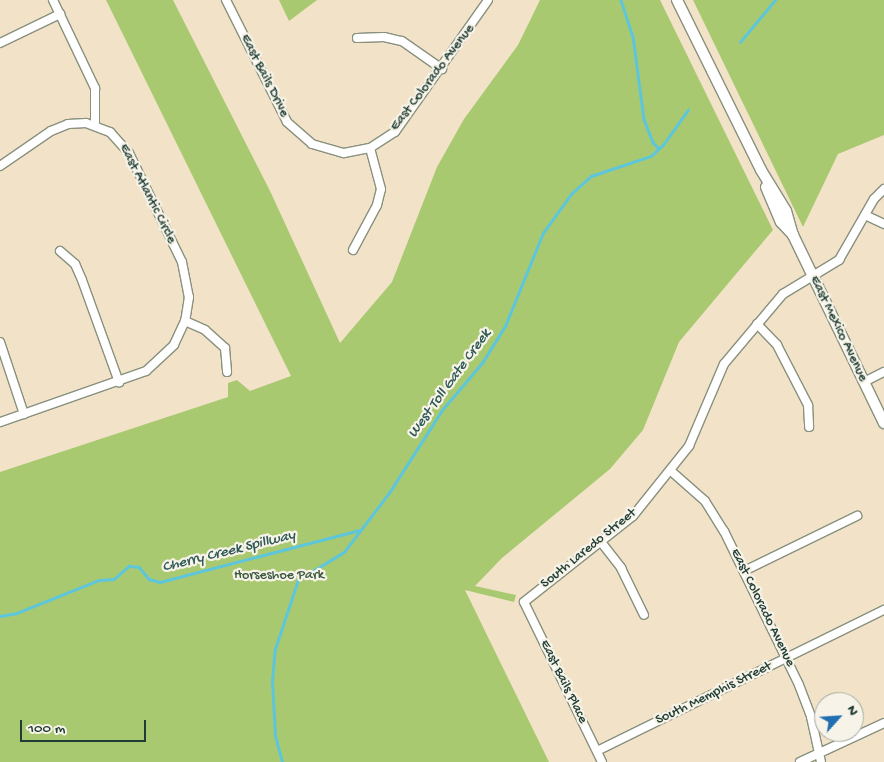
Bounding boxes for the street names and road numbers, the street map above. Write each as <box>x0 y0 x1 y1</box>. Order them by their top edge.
street label: East Colorado Avenue <box>387 21 479 135</box>
street label: East Bails Drive <box>236 32 292 120</box>
street label: East Atlantic Circle <box>115 141 179 247</box>
street label: East Mexico Avenue <box>805 273 871 385</box>
street label: South Laredo Street <box>538 505 640 593</box>
street label: East Colorado Avenue <box>726 546 798 670</box>
street label: East Bails Place <box>536 638 590 726</box>
street label: South Memphis Street <box>653 659 775 729</box>

